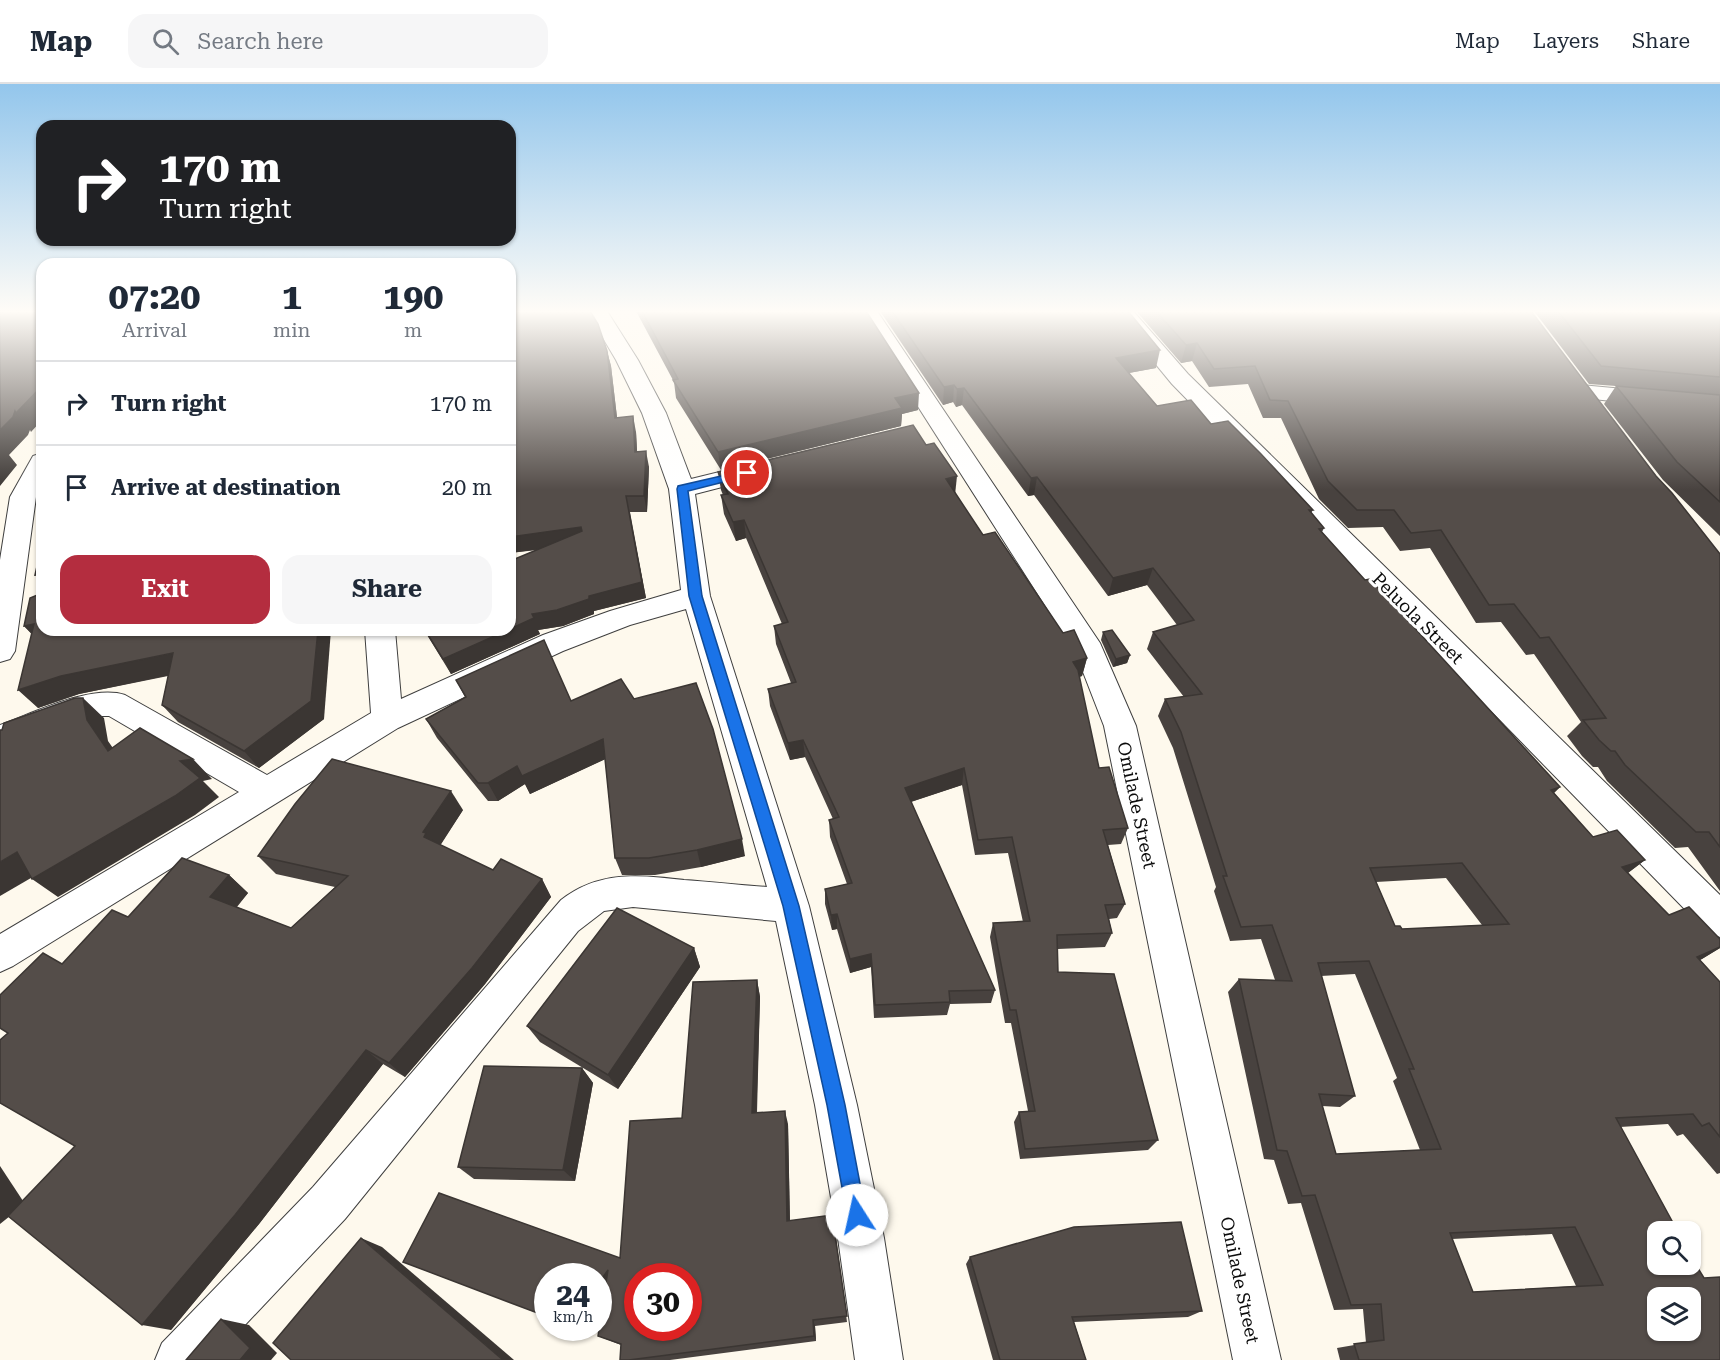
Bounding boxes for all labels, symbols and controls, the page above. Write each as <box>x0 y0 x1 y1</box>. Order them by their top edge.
search box <box>128 14 548 68</box>
text: Map <box>30 25 92 58</box>
icon: search <box>149 25 182 58</box>
text: Search here <box>197 29 323 54</box>
text: Map <box>1455 29 1500 53</box>
text: Layers <box>1533 29 1599 53</box>
text: Share <box>1632 29 1690 53</box>
text: 170 m <box>159 143 281 192</box>
icon: right <box>60 144 138 222</box>
text: Turn right <box>159 193 292 225</box>
text: 07:20 <box>109 276 200 318</box>
text: 1 <box>282 276 302 318</box>
text: 190 <box>383 276 443 318</box>
text: Arrival <box>122 318 187 342</box>
text: min <box>273 318 310 342</box>
text: m <box>404 318 422 342</box>
icon: right <box>60 387 93 420</box>
text: Turn right <box>111 391 226 416</box>
text: 170 m <box>429 391 492 416</box>
pin <box>721 447 772 498</box>
icon: arrive <box>730 456 763 489</box>
icon: arrive <box>60 471 93 504</box>
text: Arrive at destination <box>111 475 340 500</box>
text: 20 m <box>442 475 492 500</box>
button: Exit <box>60 555 270 624</box>
button: Share <box>282 555 492 624</box>
street label: Peluola Street <box>1368 568 1468 668</box>
street label: Omilade Street <box>1113 740 1161 871</box>
position arrow <box>825 1183 889 1247</box>
street label: Omilade Street <box>1216 1215 1264 1346</box>
map controls <box>1647 1221 1701 1341</box>
button: search <box>1647 1221 1701 1275</box>
speed limit sign: 30 <box>624 1263 702 1341</box>
text: 24 <box>556 1277 590 1312</box>
button: layers <box>1647 1287 1701 1341</box>
text: km/h <box>553 1308 593 1326</box>

